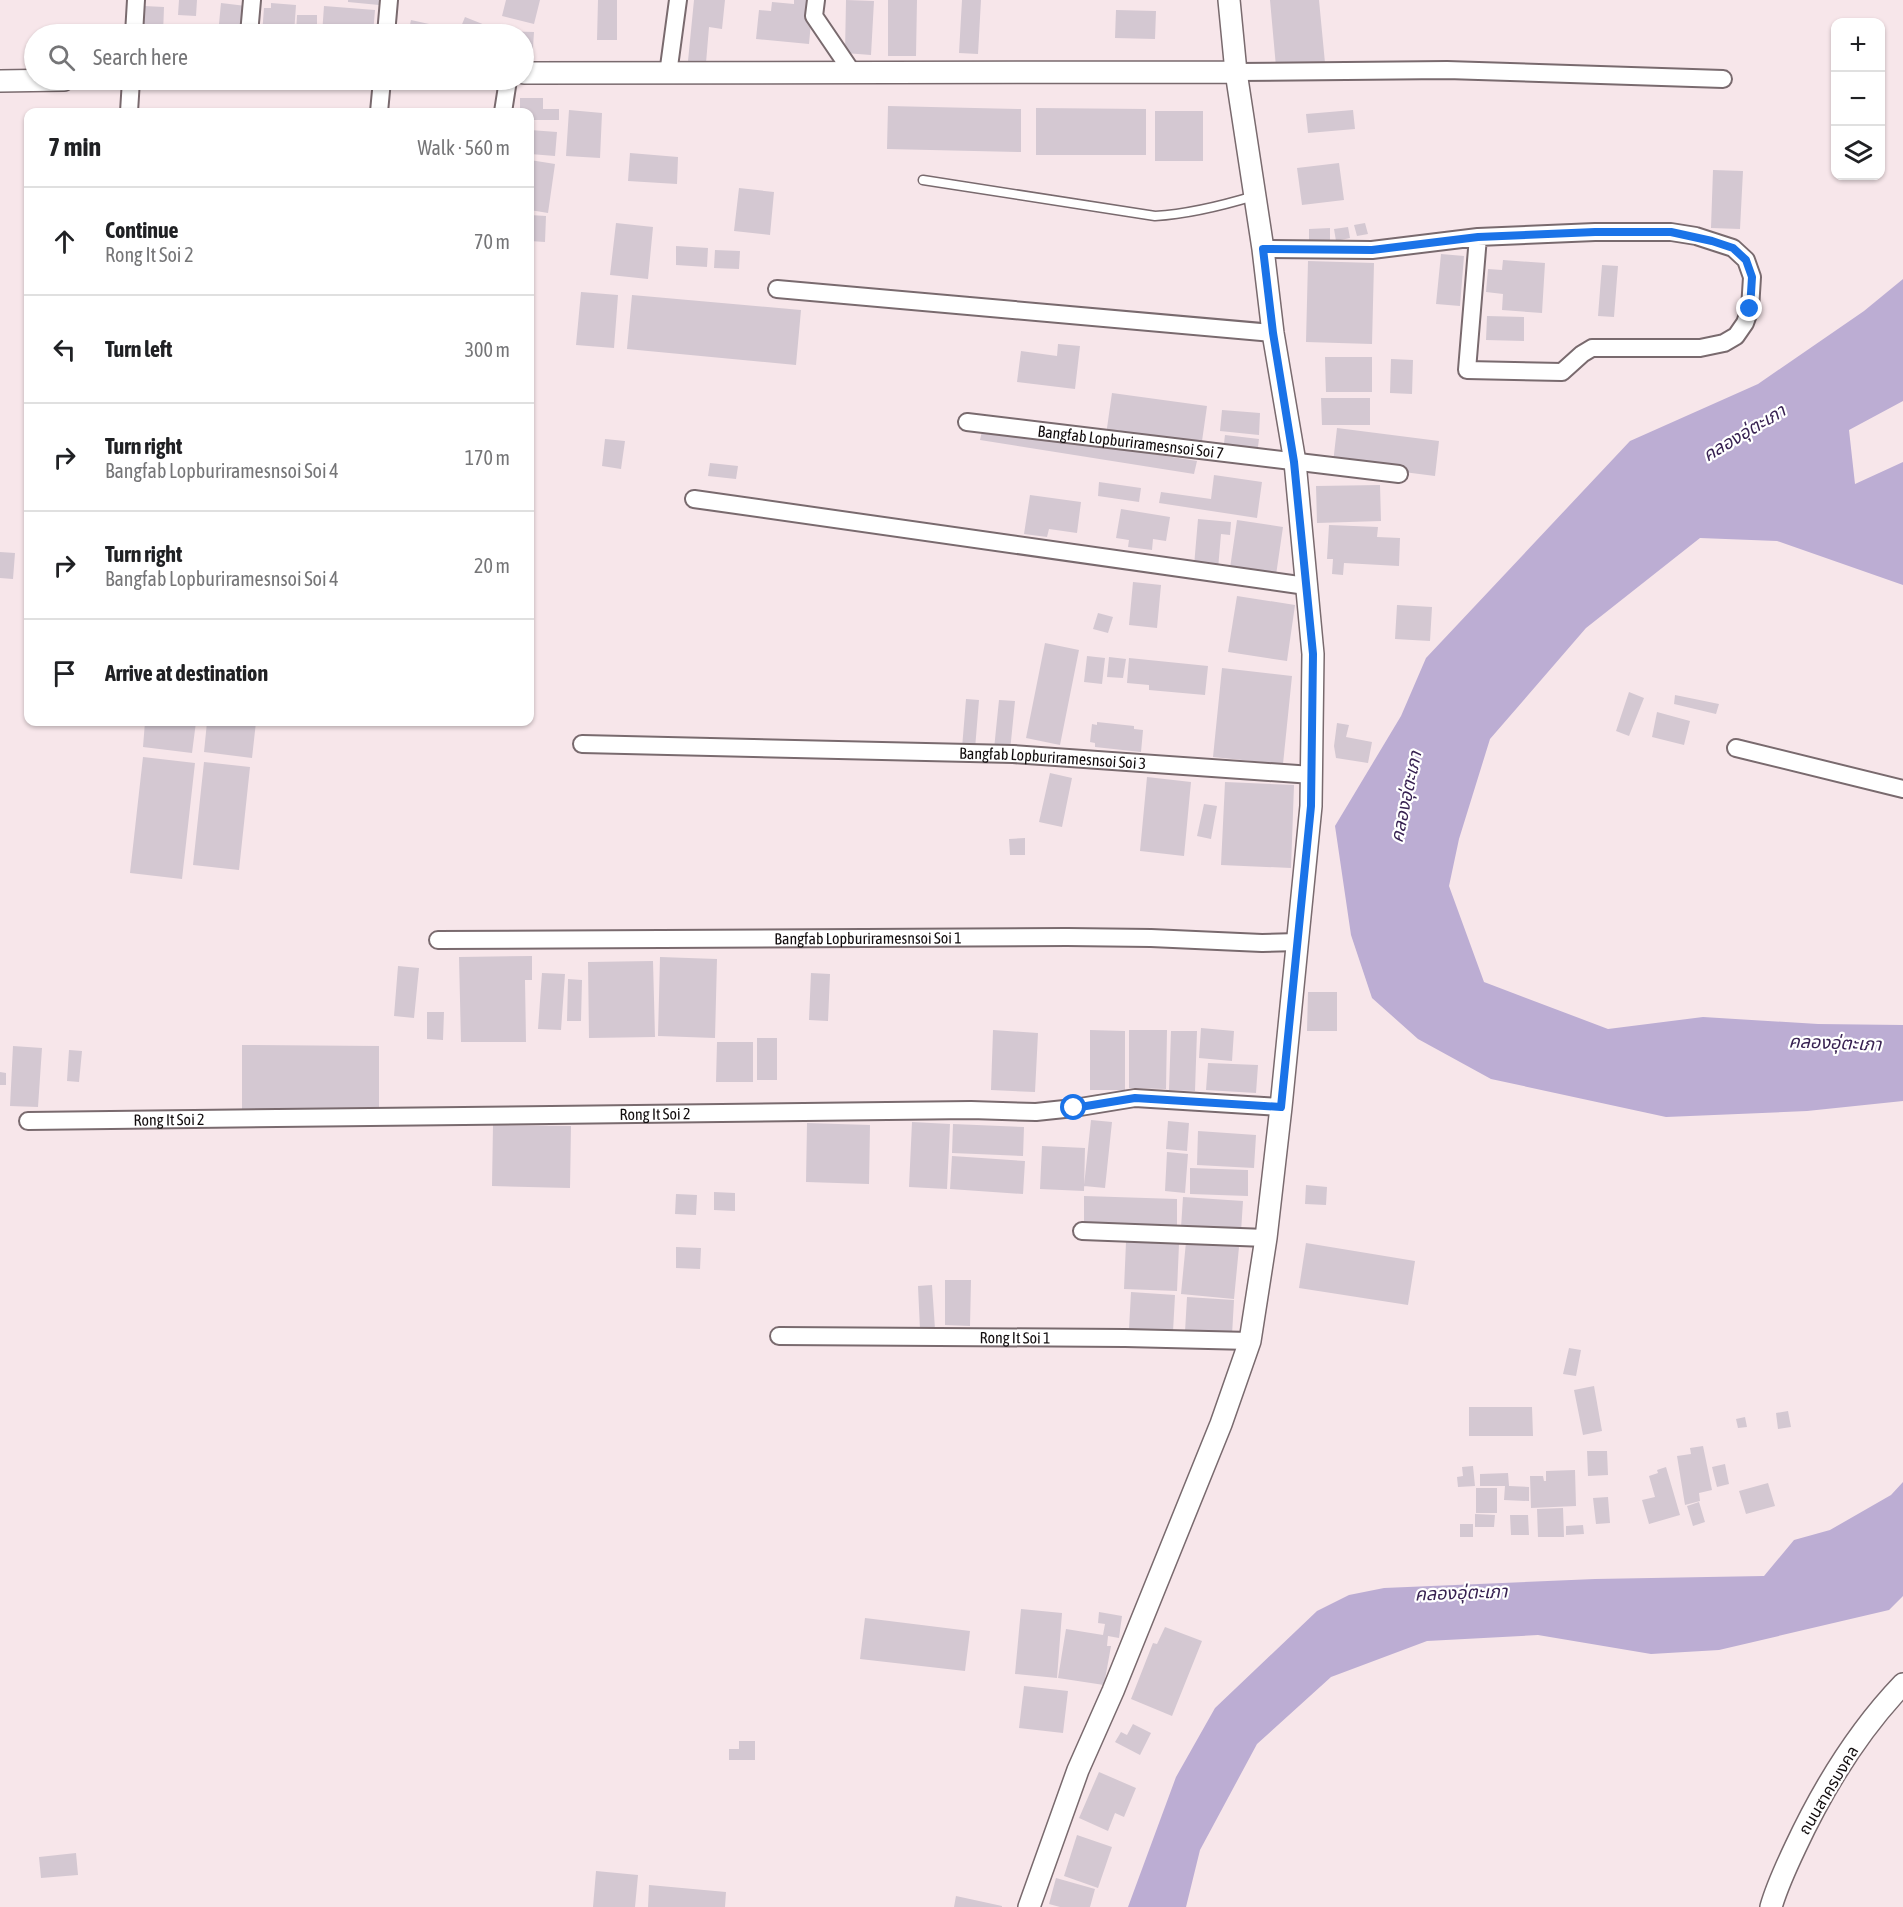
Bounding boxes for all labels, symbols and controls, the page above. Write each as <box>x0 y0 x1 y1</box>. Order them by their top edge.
map controls <box>1831 18 1885 180</box>
button: + <box>1831 18 1885 72</box>
search box <box>24 24 534 90</box>
icon: search <box>45 41 78 74</box>
text: Search here <box>93 44 188 70</box>
button: − <box>1831 72 1885 126</box>
button: layers <box>1831 126 1885 180</box>
text: 7 min <box>48 132 101 162</box>
text: Walk · 560 m <box>418 136 510 159</box>
text: Continue <box>105 217 179 243</box>
icon: ahead <box>48 225 81 258</box>
text: 70 m <box>474 230 510 253</box>
text: Rong It Soi 2 <box>105 243 194 266</box>
route end <box>1736 295 1762 321</box>
icon: left <box>48 333 81 366</box>
text: Turn left <box>105 336 172 362</box>
text: 300 m <box>465 338 510 361</box>
water label: คลองอุ่ตะเภา <box>1699 399 1790 466</box>
street label: Bangfab Lopburiramesnsoi Soi 7 <box>1037 422 1225 462</box>
text: Turn right <box>105 433 182 459</box>
icon: right <box>48 441 81 474</box>
text: 170 m <box>465 446 510 469</box>
text: Bangfab Lopburiramesnsoi Soi 4 <box>105 459 339 482</box>
text: Turn right <box>105 541 182 567</box>
icon: right <box>48 549 81 582</box>
text: 20 m <box>474 554 510 577</box>
text: Bangfab Lopburiramesnsoi Soi 4 <box>105 567 339 590</box>
icon: arrive <box>48 657 81 690</box>
text: Arrive at destination <box>105 660 268 686</box>
street label: Bangfab Lopburiramesnsoi Soi 3 <box>959 744 1147 772</box>
water label: คลองอุ่ตะเภา <box>1386 749 1427 845</box>
street label: Bangfab Lopburiramesnsoi Soi 1 <box>774 929 962 948</box>
water label: คลองอุ่ตะเภา <box>1788 1030 1882 1056</box>
route start <box>1060 1094 1086 1120</box>
street label: Rong It Soi 2 <box>619 1104 691 1124</box>
street label: Rong It Soi 2 <box>133 1110 205 1129</box>
street label: Rong It Soi 1 <box>979 1328 1051 1347</box>
water label: คลองอุ่ตะเภา <box>1414 1580 1508 1606</box>
street label: ถนนสาครมงคล <box>1795 1743 1861 1837</box>

